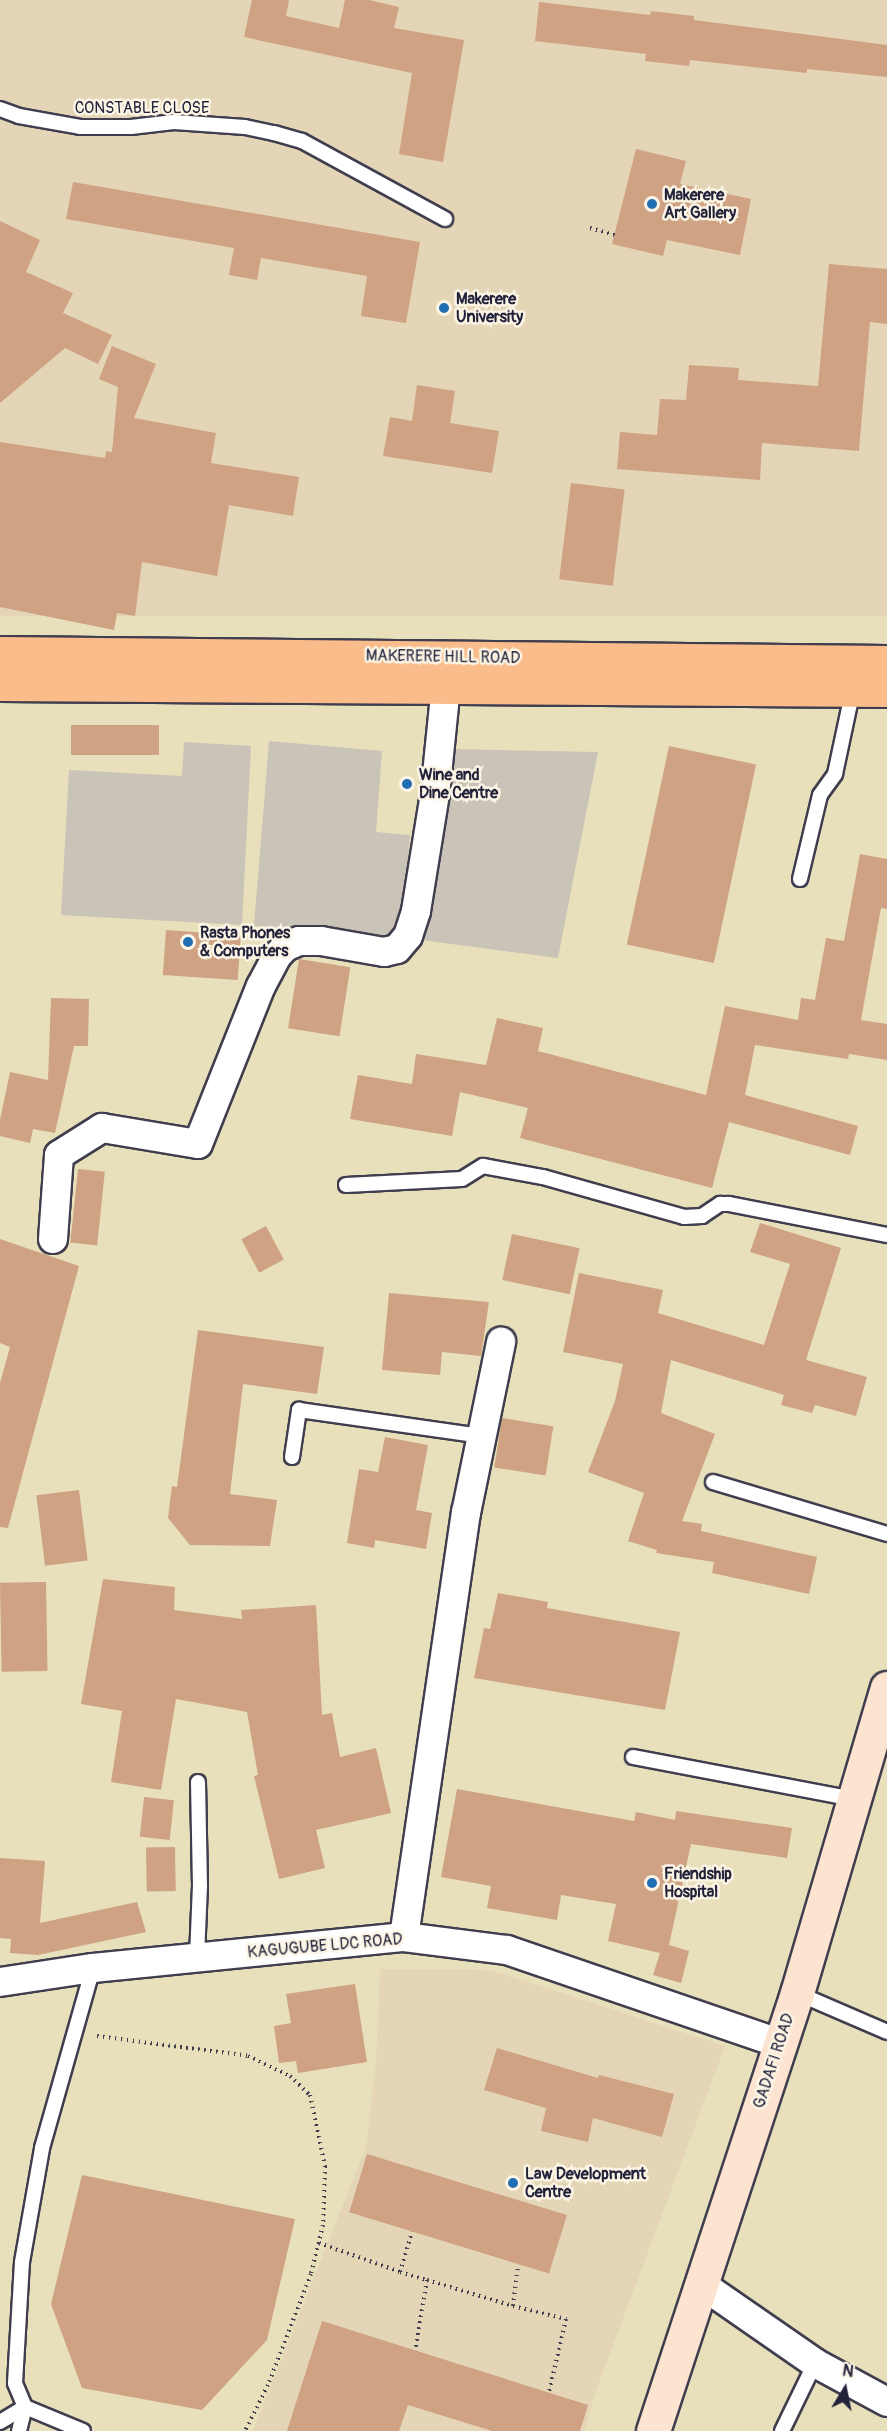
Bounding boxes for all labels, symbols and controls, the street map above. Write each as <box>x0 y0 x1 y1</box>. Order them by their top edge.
street label: CONSTABLE CLOSE <box>75 98 209 118</box>
place label: Makerere Art Gallery <box>664 185 736 223</box>
marker: Makerere Art Gallery <box>645 197 659 211</box>
place label: Makerere University <box>456 289 523 327</box>
marker: Makerere University <box>437 301 451 315</box>
street label: MAKERERE HILL ROAD <box>366 646 520 668</box>
place label: Wine and Dine Centre <box>419 765 498 803</box>
marker: Wine and Dine Centre <box>400 777 414 791</box>
place label: Rasta Phones & Computers <box>200 923 290 961</box>
marker: Rasta Phones & Computers <box>181 935 195 949</box>
place label: Friendship Hospital <box>664 1864 732 1902</box>
marker: Friendship Hospital <box>645 1876 659 1890</box>
street label: KAGUGUBE LDC ROAD <box>247 1930 403 1962</box>
street label: GADAFI ROAD <box>750 2011 798 2111</box>
place label: Law Development Centre <box>525 2164 646 2202</box>
marker: Law Development Centre <box>506 2176 520 2190</box>
north arrow <box>815 2359 875 2419</box>
text: N <box>841 2360 855 2382</box>

